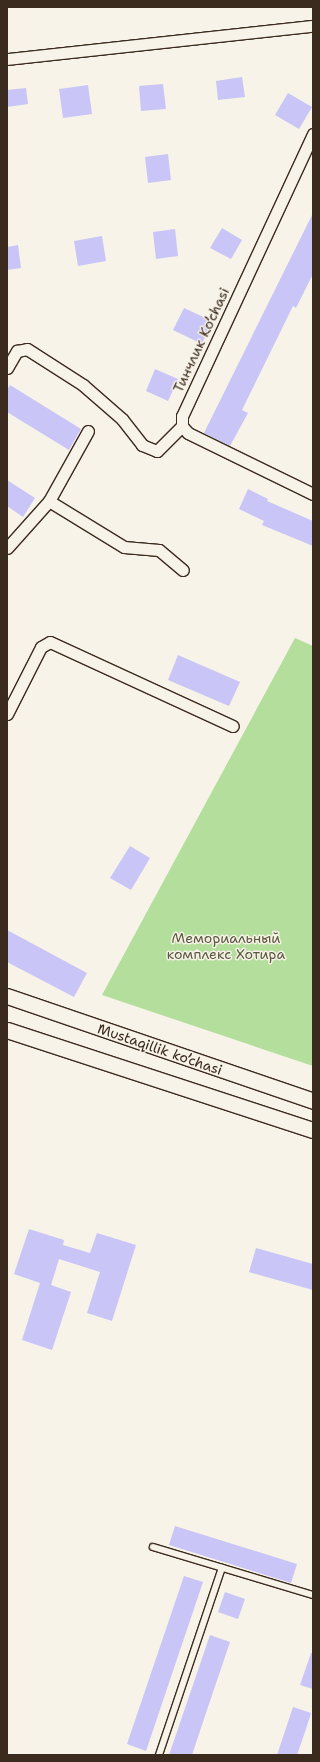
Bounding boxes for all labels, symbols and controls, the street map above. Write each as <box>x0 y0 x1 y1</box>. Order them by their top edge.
street label: Тинчлик Ko’chasi <box>169 285 233 395</box>
park label: Мемориальный комплекс Хотира <box>167 930 285 962</box>
street label: Mustaqillik ko’chasi <box>95 1020 225 1078</box>

